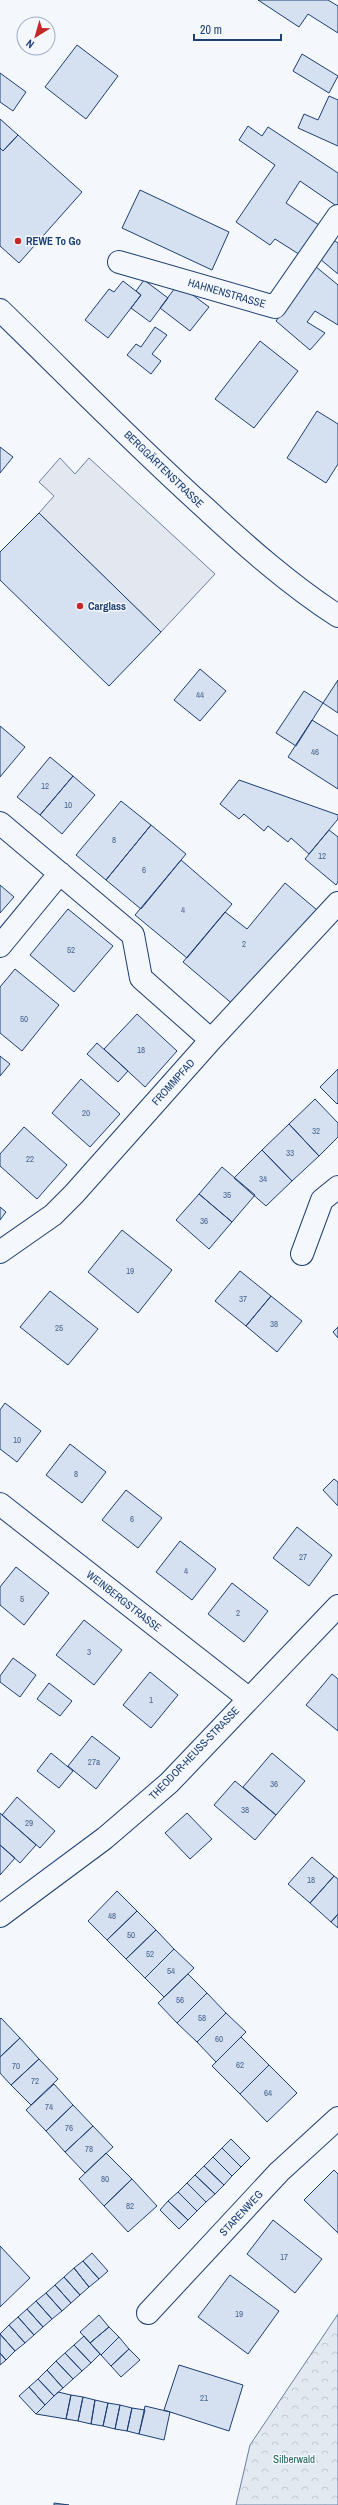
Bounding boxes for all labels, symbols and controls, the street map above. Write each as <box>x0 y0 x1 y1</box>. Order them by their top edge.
north arrow <box>16 16 56 56</box>
scale bar <box>194 16 281 42</box>
text: 20 m <box>200 22 222 38</box>
text: N <box>23 36 37 52</box>
place label: REWE To Go <box>26 234 81 248</box>
marker: REWE To Go <box>13 236 23 246</box>
street label: HAHNENSTRASSE <box>187 275 267 311</box>
street label: BERGGÄRTENSTRASSE <box>121 427 207 511</box>
place label: Carglass <box>88 599 126 613</box>
marker: Carglass <box>75 601 85 611</box>
house number: 44 <box>196 689 204 701</box>
house number: 46 <box>311 746 319 758</box>
house number: 12 <box>41 780 49 792</box>
house number: 10 <box>64 799 72 811</box>
house number: 8 <box>112 834 116 846</box>
house number: 12 <box>318 850 326 862</box>
house number: 6 <box>142 864 146 876</box>
house number: 4 <box>181 904 185 916</box>
house number: 2 <box>242 938 246 950</box>
house number: 52 <box>67 944 75 956</box>
house number: 50 <box>20 1013 28 1025</box>
house number: 18 <box>137 1044 145 1056</box>
street label: FROMMPFAD <box>149 1056 197 1108</box>
house number: 20 <box>82 1107 90 1119</box>
house number: 32 <box>312 1125 320 1137</box>
house number: 33 <box>286 1147 294 1159</box>
house number: 22 <box>26 1153 34 1165</box>
house number: 34 <box>259 1173 267 1185</box>
house number: 35 <box>223 1189 231 1201</box>
house number: 36 <box>200 1215 208 1227</box>
house number: 19 <box>126 1265 134 1277</box>
house number: 37 <box>239 1293 247 1305</box>
house number: 38 <box>270 1318 278 1330</box>
house number: 25 <box>55 1322 63 1334</box>
house number: 10 <box>13 1434 21 1446</box>
house number: 8 <box>74 1468 78 1480</box>
house number: 6 <box>130 1513 134 1525</box>
house number: 27 <box>299 1551 307 1563</box>
house number: 4 <box>184 1565 188 1577</box>
street label: WEINBERGSTRASSE <box>84 1567 164 1635</box>
house number: 5 <box>20 1593 24 1605</box>
house number: 2 <box>236 1607 240 1619</box>
house number: 3 <box>87 1646 91 1658</box>
house number: 1 <box>149 1694 153 1706</box>
street label: THEODOR-HEUSS-STRASSE <box>146 1703 242 1803</box>
house number: 27a <box>88 1756 100 1768</box>
house number: 36 <box>270 1778 278 1790</box>
house number: 38 <box>241 1804 249 1816</box>
house number: 29 <box>25 1817 33 1829</box>
house number: 18 <box>307 1874 315 1886</box>
house number: 48 <box>108 1910 116 1922</box>
house number: 50 <box>127 1929 135 1941</box>
house number: 52 <box>146 1948 154 1960</box>
house number: 54 <box>167 1965 175 1977</box>
house number: 56 <box>176 1994 184 2006</box>
house number: 58 <box>198 2012 206 2024</box>
house number: 60 <box>215 2033 223 2045</box>
house number: 62 <box>236 2059 244 2071</box>
house number: 70 <box>12 2060 20 2072</box>
house number: 72 <box>31 2075 39 2087</box>
house number: 64 <box>264 2087 272 2099</box>
house number: 74 <box>45 2101 53 2113</box>
house number: 76 <box>65 2122 73 2134</box>
house number: 78 <box>85 2143 93 2155</box>
house number: 80 <box>101 2173 109 2185</box>
street label: STARENWEG <box>216 2187 266 2239</box>
house number: 82 <box>126 2200 134 2212</box>
house number: 17 <box>280 2251 288 2263</box>
house number: 19 <box>235 2308 243 2320</box>
house number: 21 <box>200 2392 208 2404</box>
park label: Silberwald <box>273 2452 315 2466</box>

